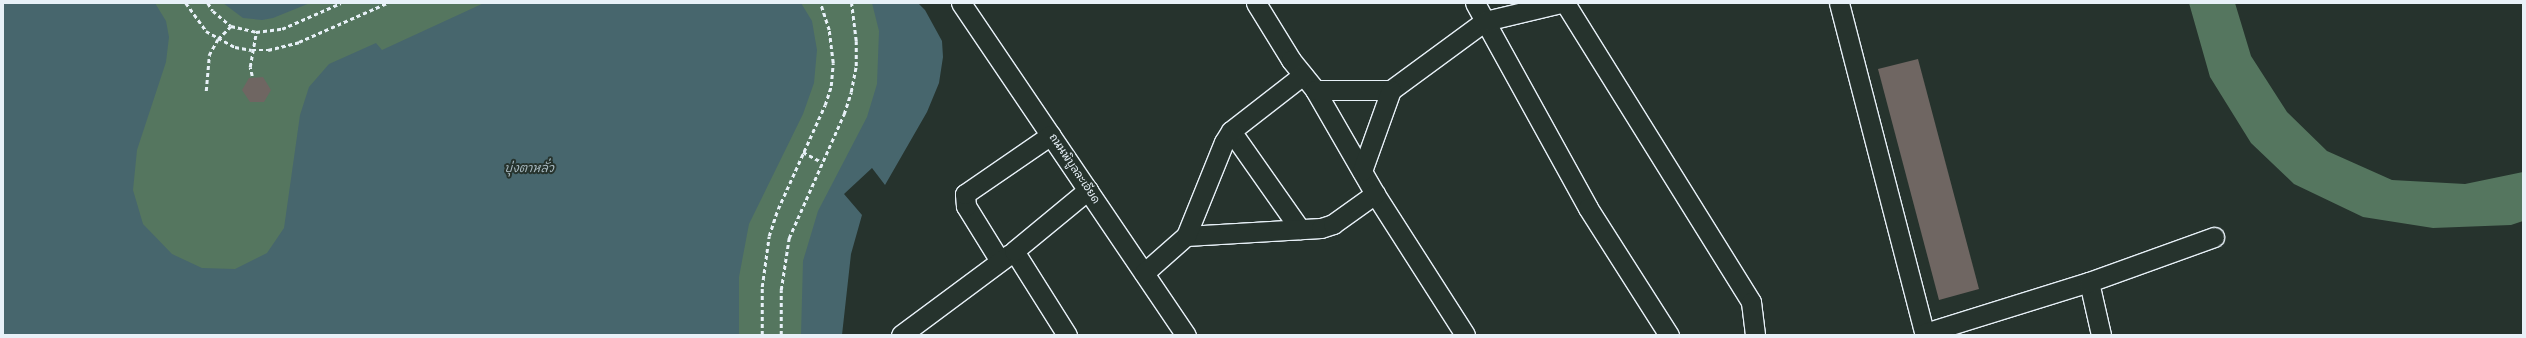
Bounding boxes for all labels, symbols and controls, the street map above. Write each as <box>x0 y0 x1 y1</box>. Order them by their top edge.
street label: ถนนพิบูลละเอียด <box>1046 132 1102 206</box>
water label: บุ่งตาหลั่ว <box>504 162 554 176</box>

